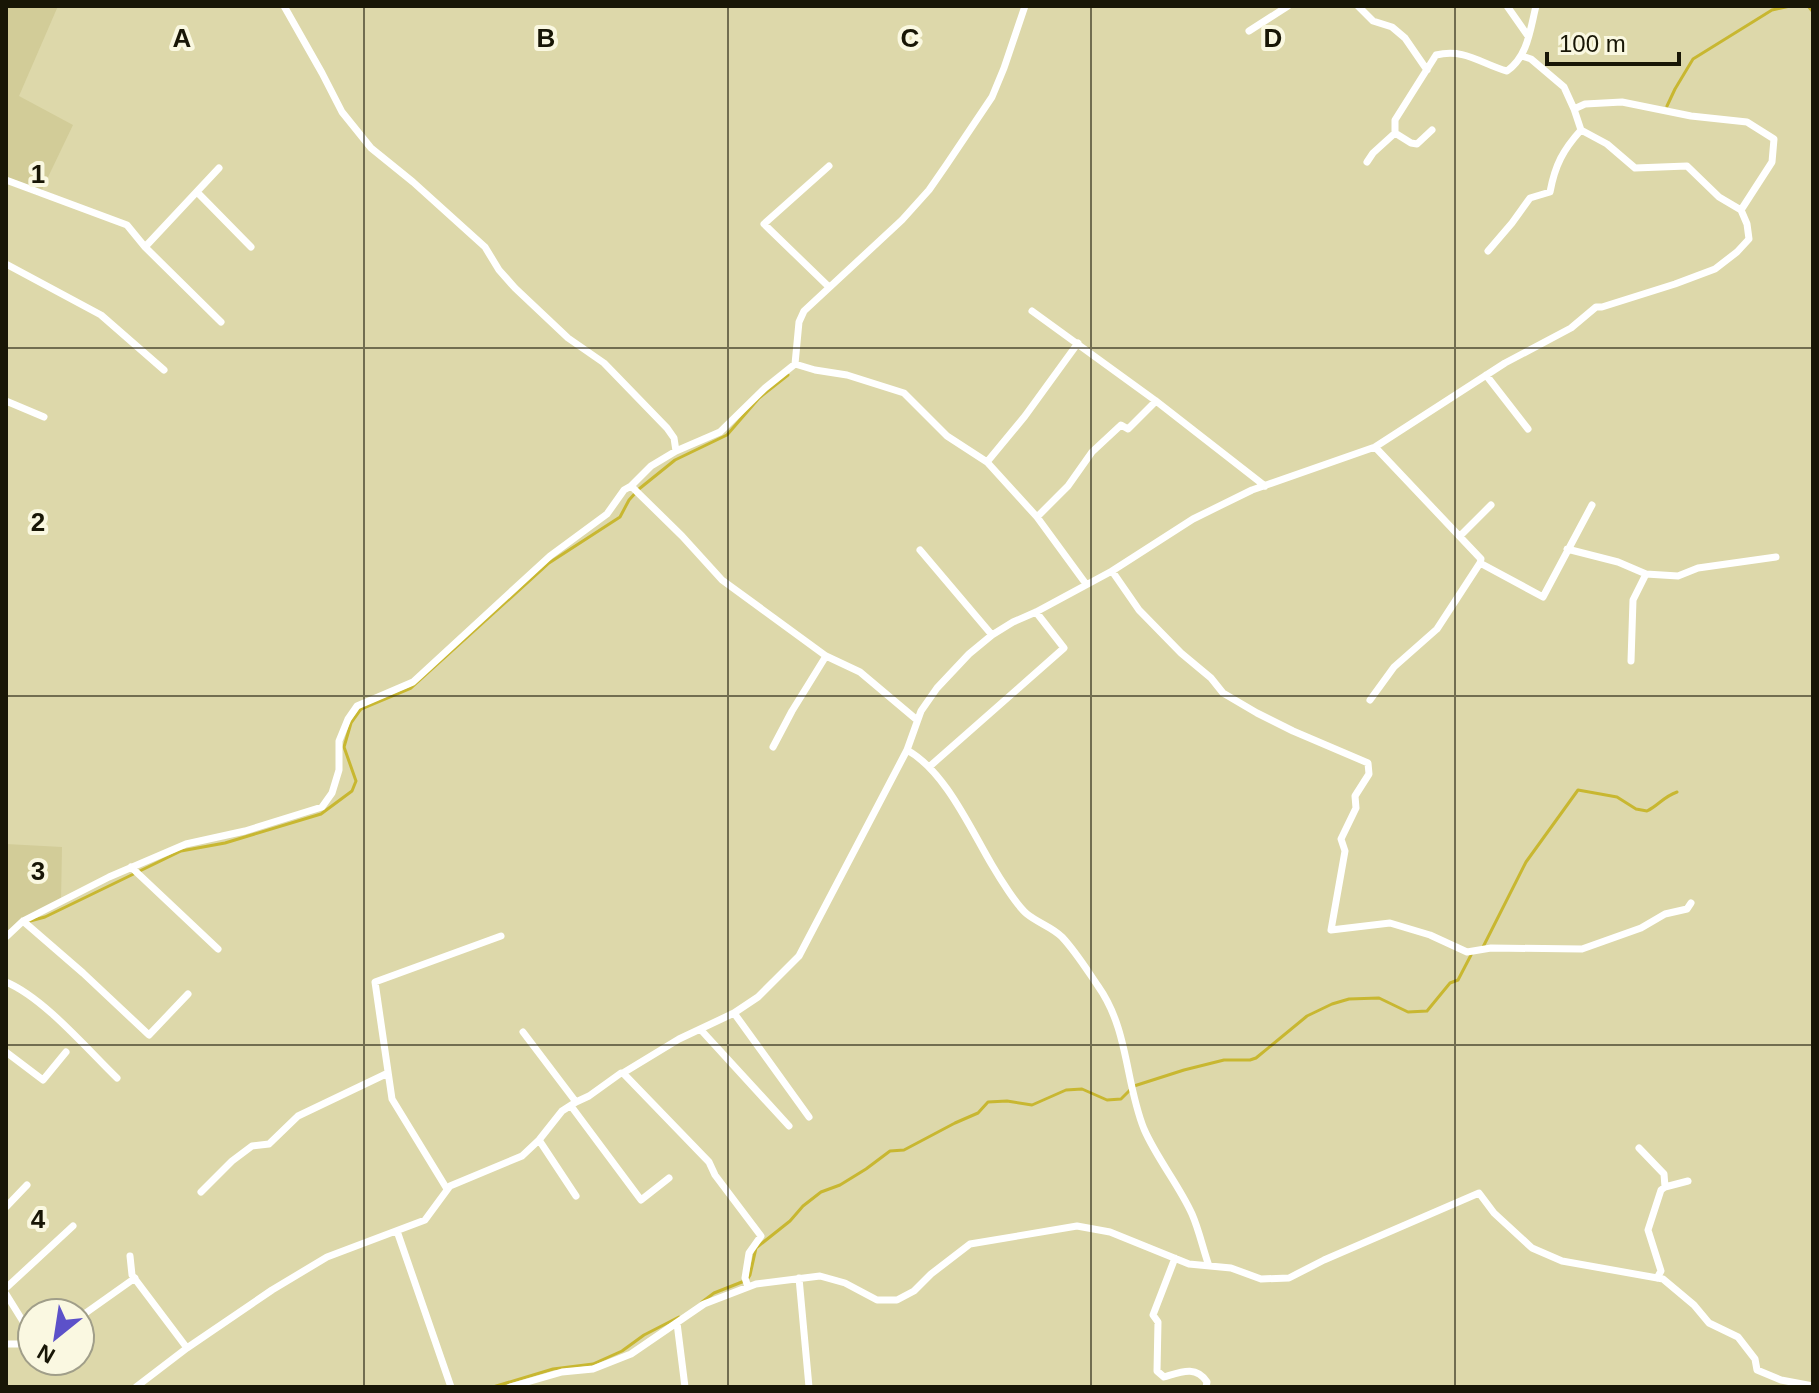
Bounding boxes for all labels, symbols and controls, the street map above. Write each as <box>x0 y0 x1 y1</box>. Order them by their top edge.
scale bar <box>1547 16 1679 66</box>
text: A <box>173 23 192 53</box>
text: B <box>537 23 555 53</box>
text: C <box>901 23 920 53</box>
text: D <box>1264 23 1282 53</box>
text: 100 m <box>1559 30 1626 57</box>
text: 1 <box>31 159 45 189</box>
text: 2 <box>31 507 45 537</box>
text: 3 <box>31 856 45 886</box>
text: 4 <box>31 1204 46 1234</box>
north arrow <box>16 1297 96 1377</box>
text: N <box>33 1339 59 1369</box>

